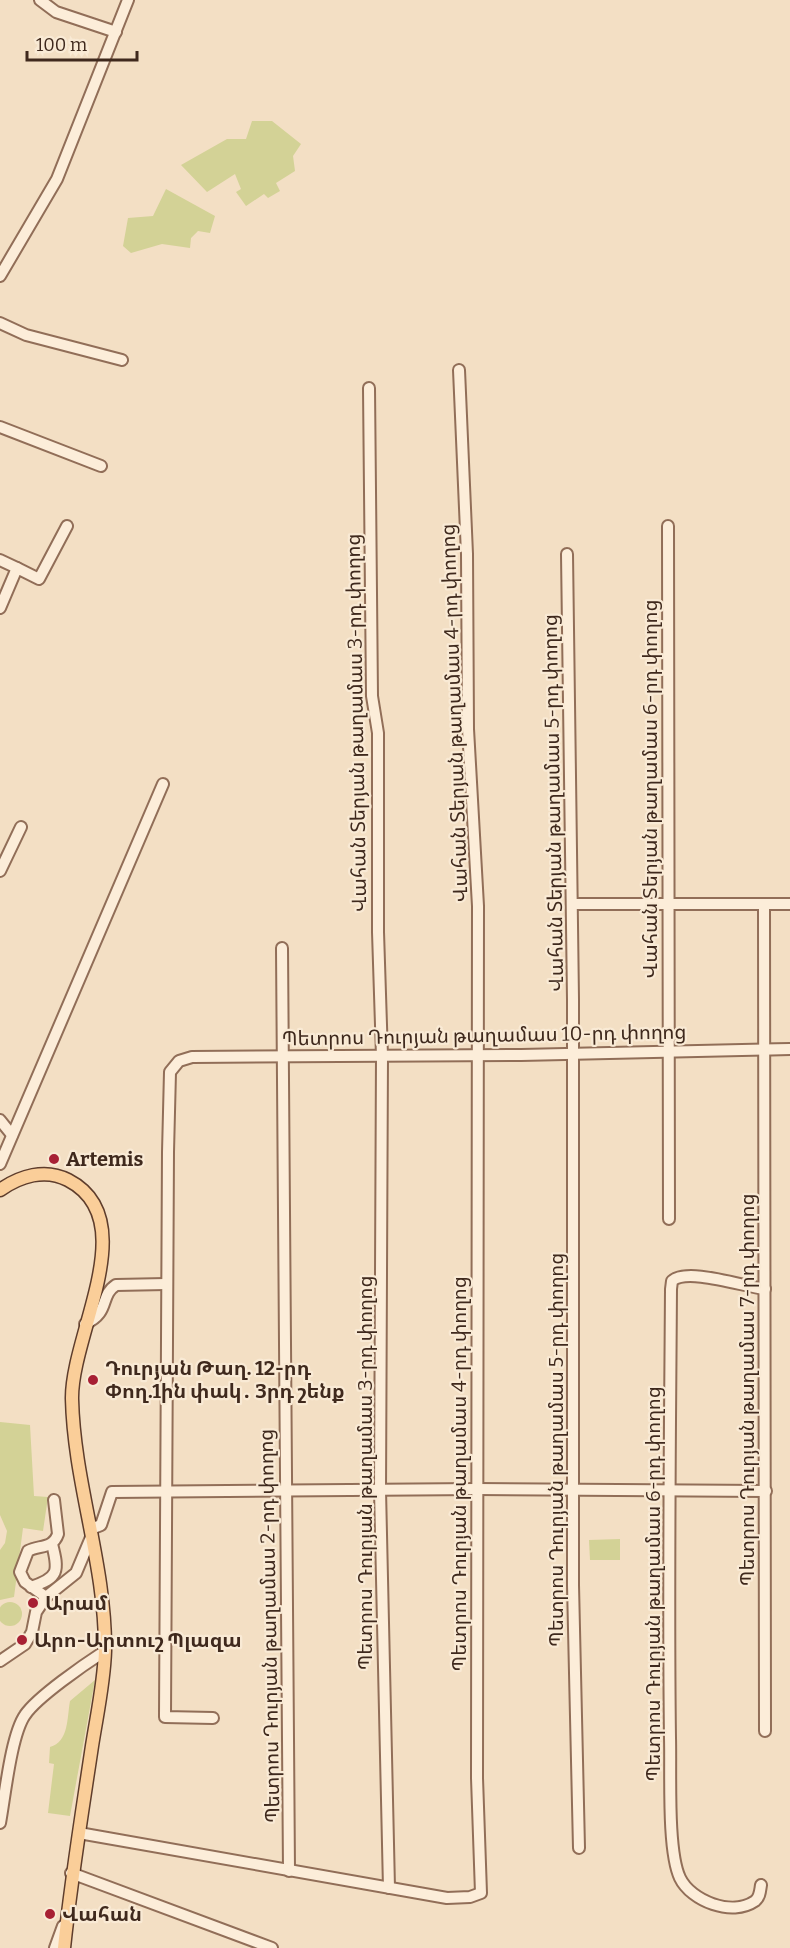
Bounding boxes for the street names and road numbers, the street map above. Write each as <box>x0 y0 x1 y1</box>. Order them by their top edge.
street label: Վահան Տերյան թաղամաս 4-րդ փողոց <box>435 523 473 903</box>
street label: Վահան Տերյան թաղամաս 3-րդ փողոց <box>341 534 371 912</box>
street label: Վահան Տերյան թաղամաս 6-րդ փողոց <box>638 600 662 978</box>
street label: Վահան Տերյան թաղամաս 5-րդ փողոց <box>538 614 568 992</box>
street label: Պետրոս Դուրյան թաղամաս 10-րդ փողոց <box>282 1019 686 1051</box>
street label: Պետրոս Դուրյան թաղամաս 7-րդ փողոց <box>735 1194 759 1586</box>
street label: Պետրոս Դուրյան թաղամաս 5-րդ փողոց <box>544 1253 568 1647</box>
street label: Պետրոս Դուրյան թաղամաս 3-րդ փողոց <box>353 1275 377 1671</box>
street label: Պետրոս Դուրյան թաղամաս 4-րդ փողոց <box>447 1276 471 1672</box>
street label: Պետրոս Դուրյան թաղամաս 6-րդ փողոց <box>641 1386 665 1782</box>
street label: Պետրոս Դուրյան թաղամաս 2-րդ փողոց <box>254 1429 284 1823</box>

